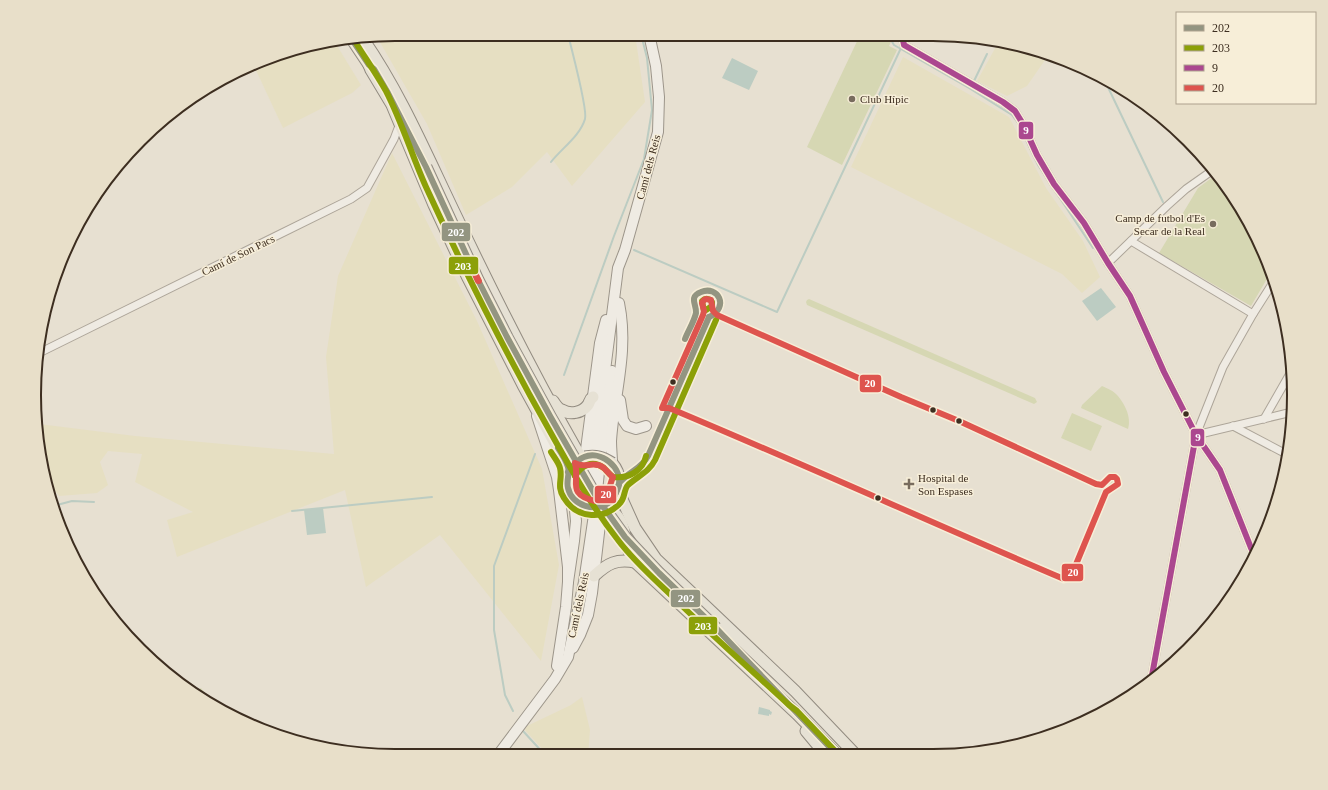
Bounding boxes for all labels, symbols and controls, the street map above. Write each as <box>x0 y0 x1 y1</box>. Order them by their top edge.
legend <box>1176 12 1316 104</box>
text: 202 <box>1212 21 1230 35</box>
text: 203 <box>1212 41 1230 55</box>
text: 9 <box>1212 61 1218 75</box>
text: 20 <box>1212 81 1224 95</box>
place label: Club Hípic <box>860 93 909 105</box>
marker: Club Hípic <box>847 94 857 104</box>
line badge: 9 <box>1018 121 1034 140</box>
text: 9 <box>1023 124 1029 136</box>
street label: Camí dels Reis <box>634 133 662 201</box>
place label: Camp de futbol d'Es Secar de la Real <box>1115 212 1205 237</box>
marker: Camp de futbol d'Es Secar de la Real <box>1208 219 1218 229</box>
line badge: 202 <box>441 222 471 242</box>
text: 202 <box>448 226 465 238</box>
street label: Camí de Son Pacs <box>200 232 276 278</box>
line badge: 203 <box>448 256 479 275</box>
text: 203 <box>455 260 472 272</box>
line badge: 20 <box>859 374 882 393</box>
unlabelled marker <box>668 377 678 387</box>
text: 20 <box>865 377 876 389</box>
unlabelled marker <box>928 405 938 415</box>
unlabelled marker <box>1181 409 1191 419</box>
unlabelled marker <box>954 416 964 426</box>
line badge: 9 <box>1190 428 1205 447</box>
text: 9 <box>1195 431 1201 443</box>
place label: Hospital de Son Espases <box>918 472 973 497</box>
marker: Hospital de Son Espases <box>903 478 915 490</box>
line badge: 20 <box>594 485 617 504</box>
text: 20 <box>601 488 612 500</box>
unlabelled marker <box>873 493 883 503</box>
line badge: 20 <box>1061 563 1084 582</box>
text: 20 <box>1068 566 1079 578</box>
street label: Camí dels Reis <box>565 571 591 639</box>
line badge: 202 <box>670 589 701 608</box>
text: 202 <box>678 592 695 604</box>
line badge: 203 <box>688 616 718 635</box>
text: 203 <box>695 620 712 632</box>

